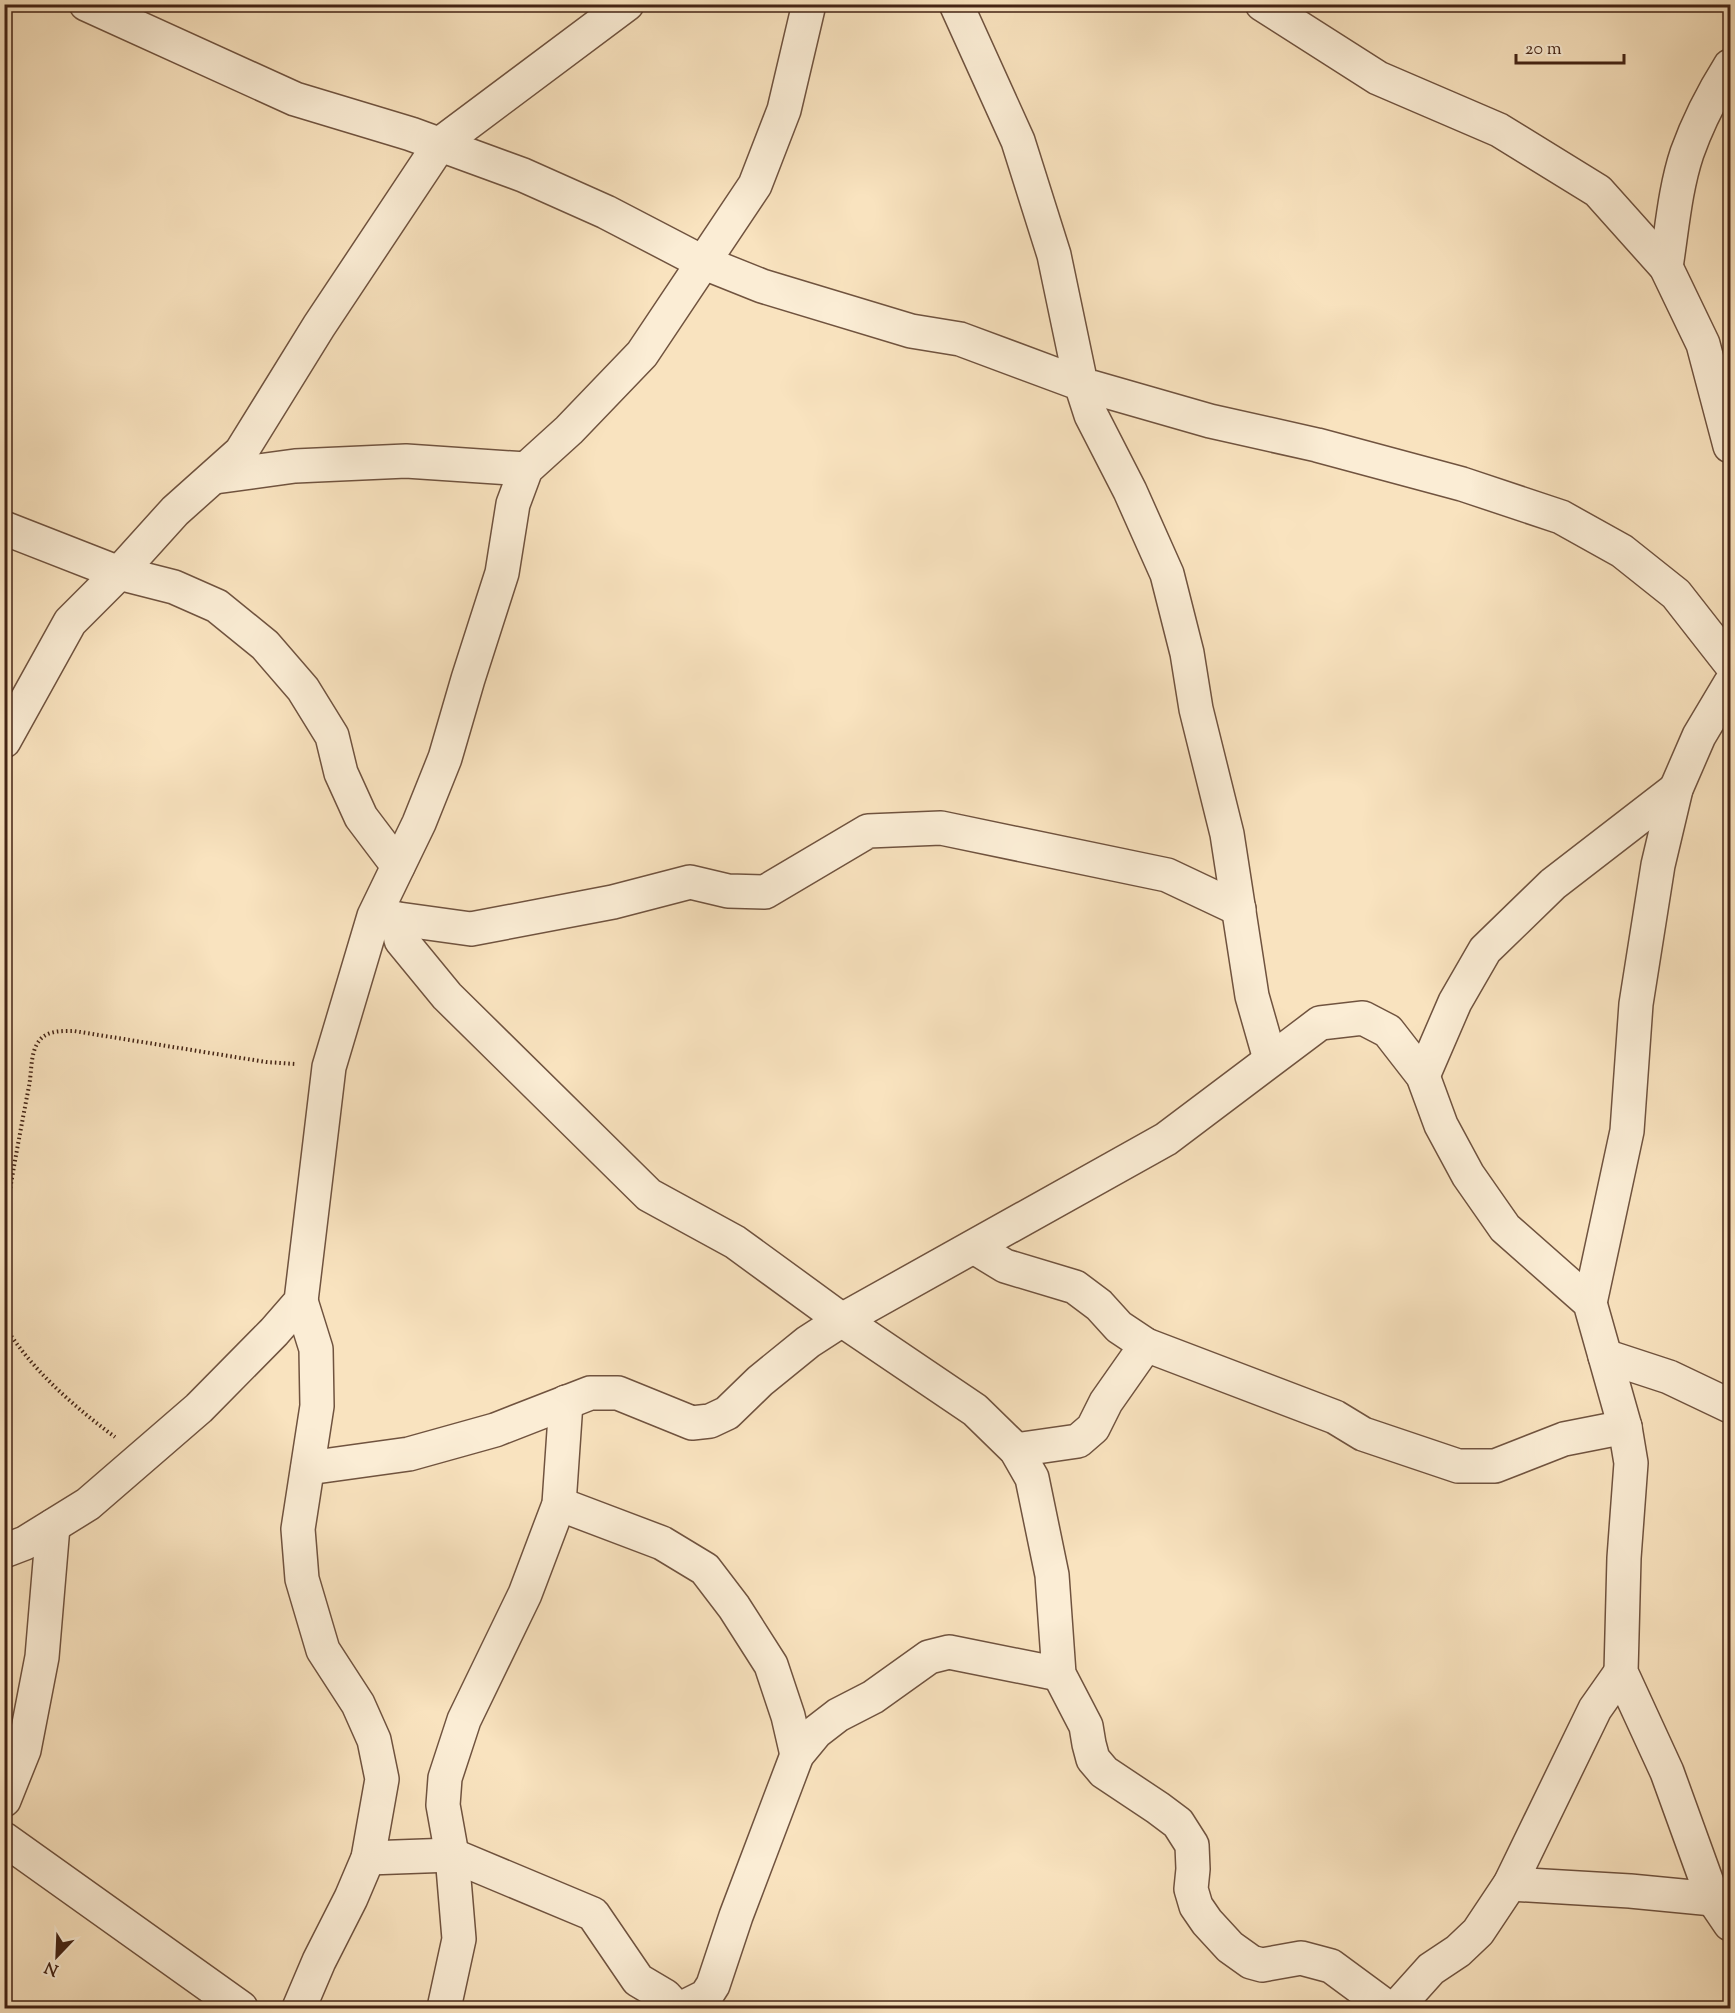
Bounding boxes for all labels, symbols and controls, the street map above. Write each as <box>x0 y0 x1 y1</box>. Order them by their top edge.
scale bar <box>1516 27 1624 65</box>
text: 20 m <box>1525 37 1562 63</box>
north arrow <box>27 1926 87 1986</box>
text: N <box>42 1954 62 1981</box>

